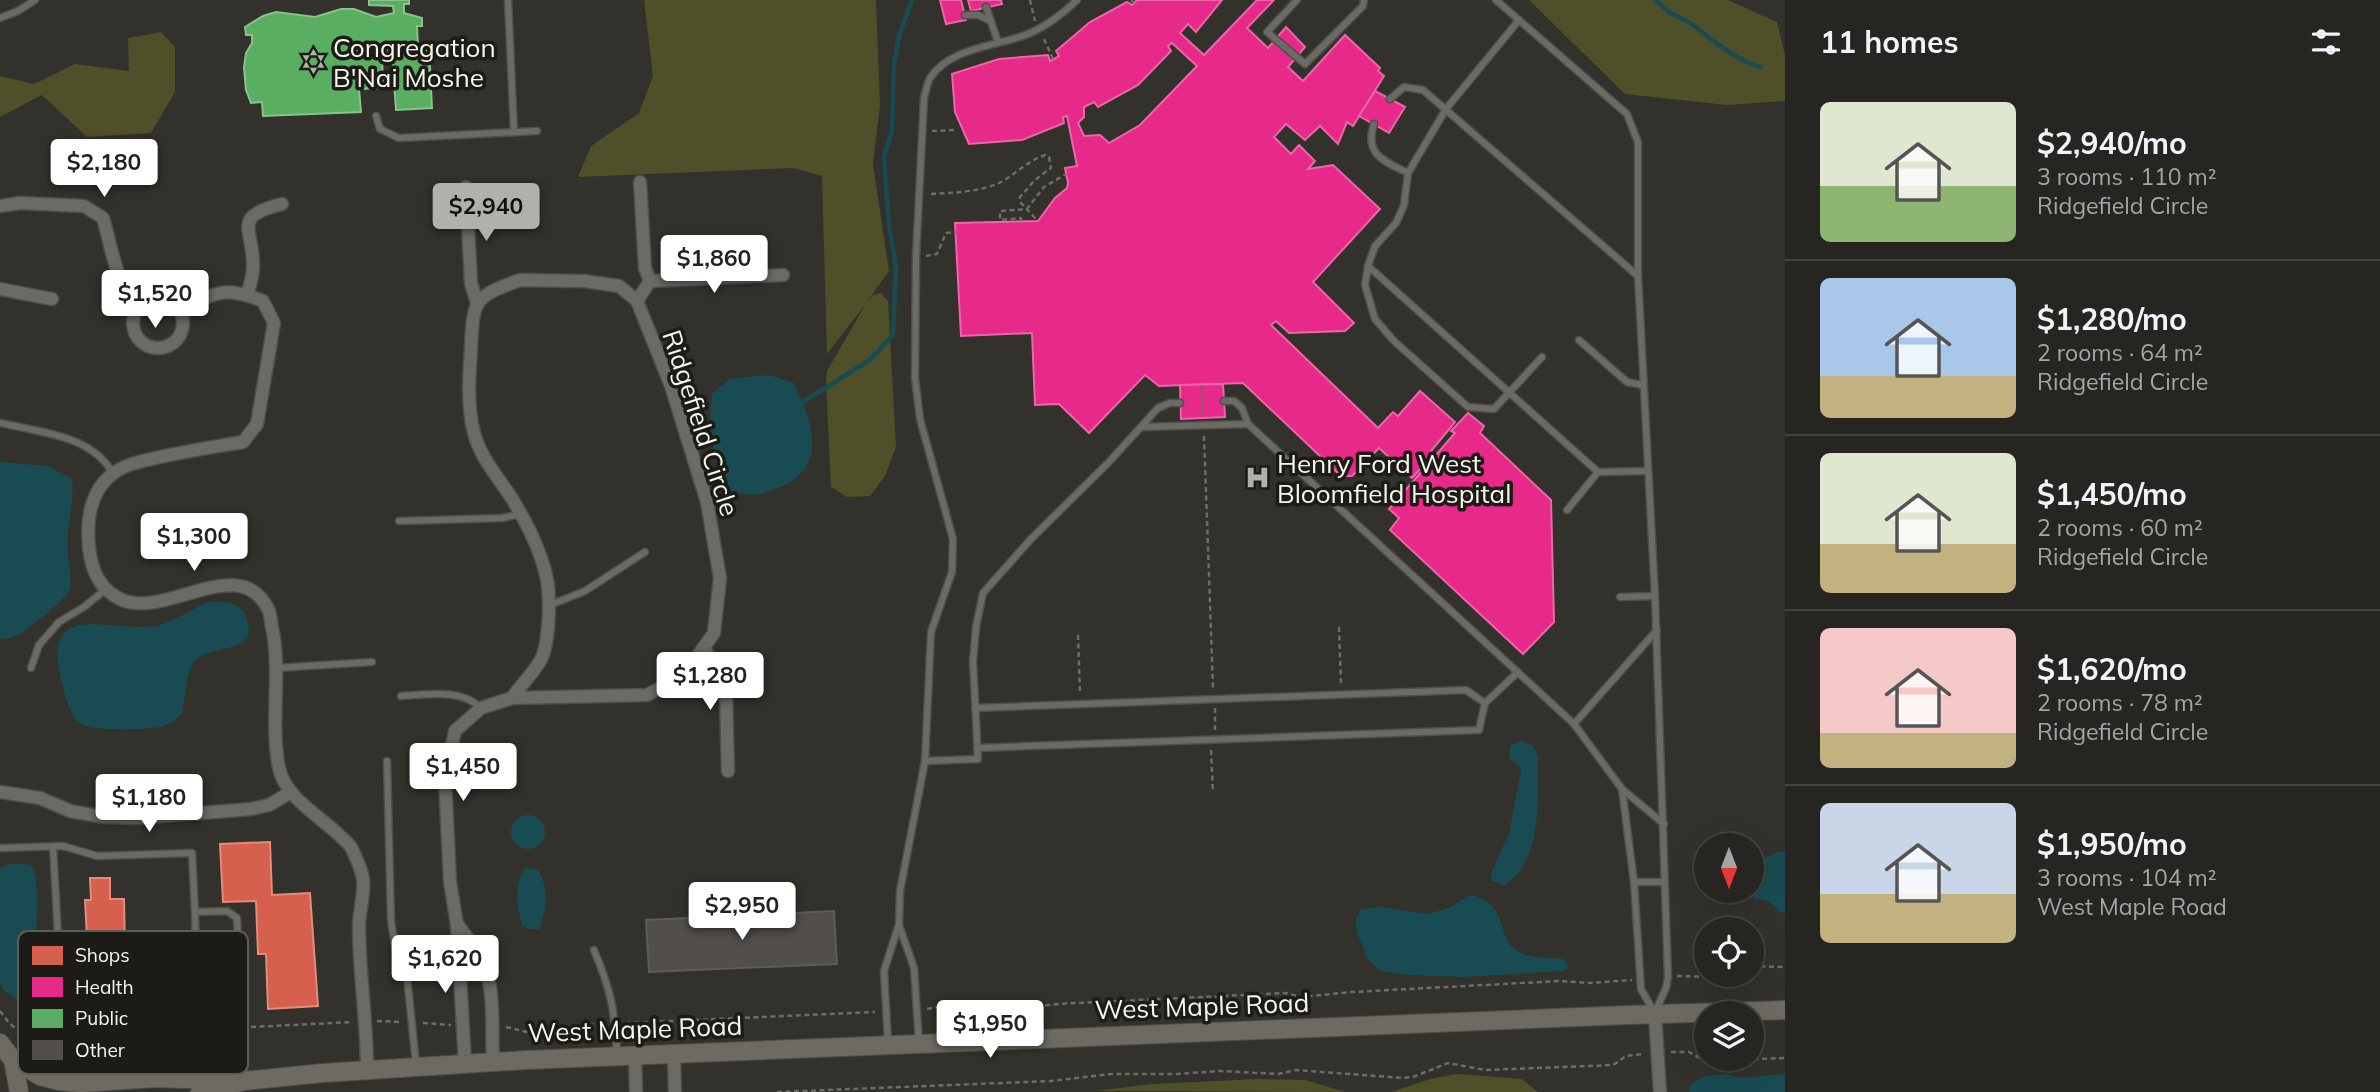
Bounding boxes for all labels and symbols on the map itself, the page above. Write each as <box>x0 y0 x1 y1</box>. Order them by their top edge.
place label: Congregation B'Nai Moshe <box>333 31 496 94</box>
synagogue icon: Congregation B'Nai Moshe <box>299 48 327 76</box>
pin: $2,180 <box>47 140 161 199</box>
pin: $2,940 <box>429 184 543 243</box>
pin: $1,860 <box>657 236 771 295</box>
pin: $1,520 <box>98 270 212 330</box>
street label: Ridgefield Circle <box>655 326 747 520</box>
place label: Henry Ford West Bloomfield Hospital <box>1277 447 1511 510</box>
hospital icon: Henry Ford West Bloomfield Hospital <box>1243 464 1271 492</box>
pin: $1,300 <box>137 514 251 573</box>
pin: $1,280 <box>653 652 767 712</box>
pin: $1,450 <box>406 744 520 803</box>
pin: $1,180 <box>92 774 206 834</box>
north arrow <box>1694 833 1764 903</box>
pin: $2,950 <box>685 883 799 942</box>
legend <box>18 931 248 1074</box>
pin: $1,620 <box>388 936 502 995</box>
text: Shops <box>75 943 130 967</box>
text: Health <box>75 975 134 999</box>
street label: West Maple Road <box>1094 986 1310 1026</box>
pin: $1,950 <box>933 1000 1047 1060</box>
text: Public <box>75 1006 128 1030</box>
street label: West Maple Road <box>527 1009 743 1049</box>
text: Other <box>75 1038 125 1062</box>

